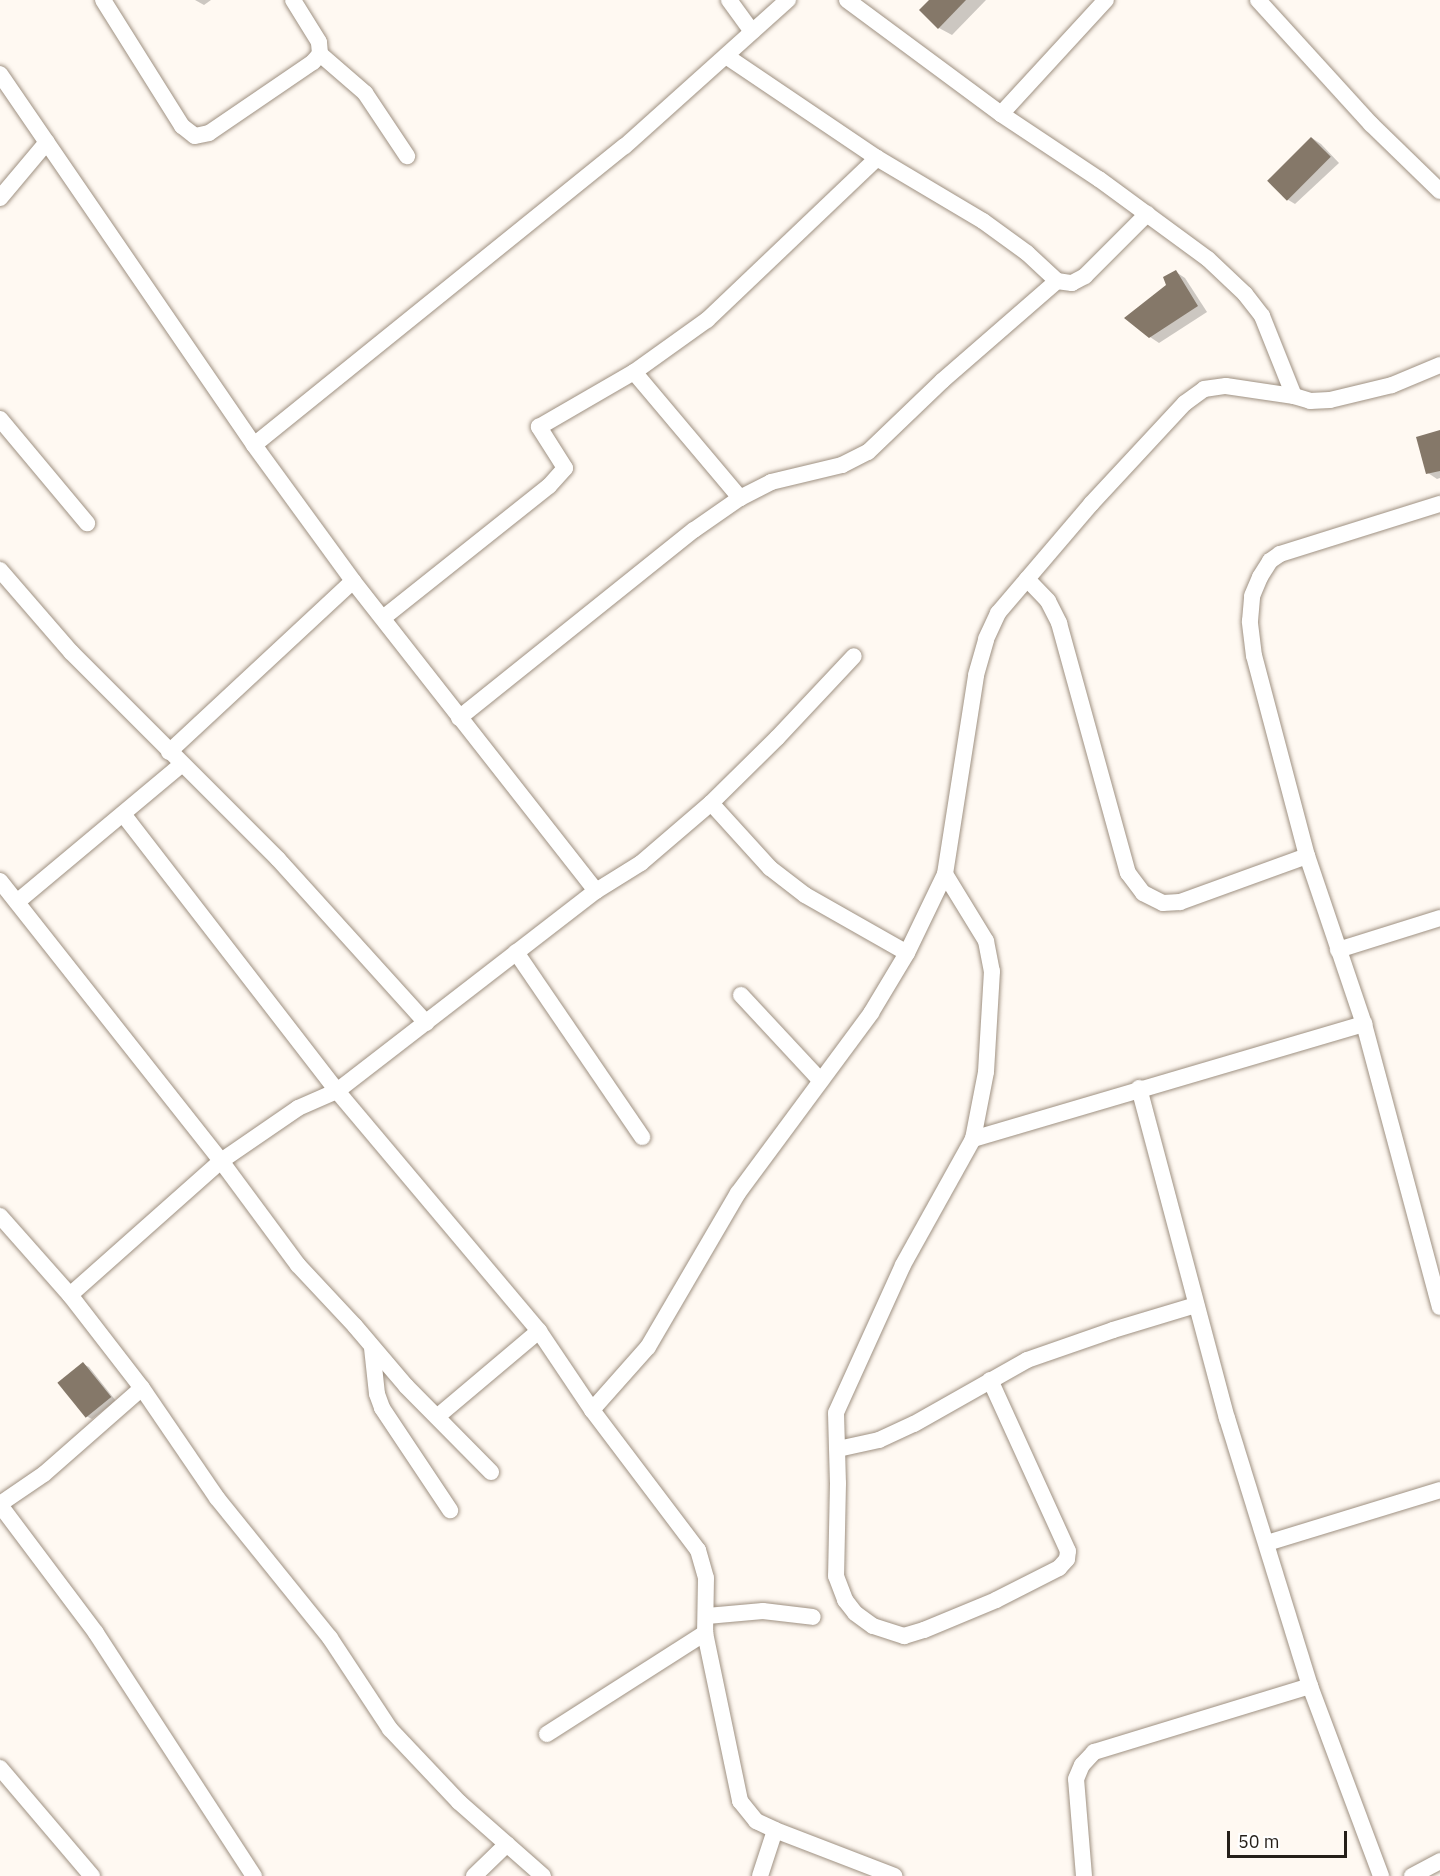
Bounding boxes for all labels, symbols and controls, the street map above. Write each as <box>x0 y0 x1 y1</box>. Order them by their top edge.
scale bar <box>1230 1819 1350 1857</box>
text: 50 m <box>1238 1830 1280 1853</box>

